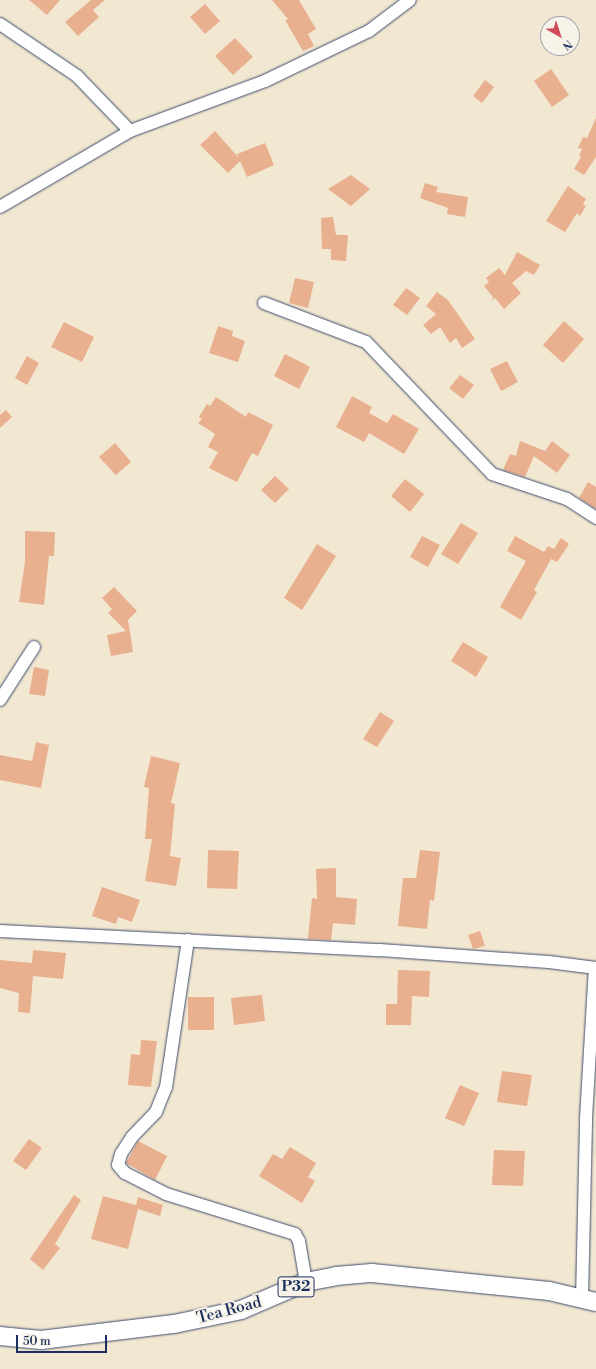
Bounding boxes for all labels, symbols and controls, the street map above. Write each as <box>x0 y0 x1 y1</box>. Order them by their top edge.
north arrow <box>540 16 580 56</box>
text: N <box>559 36 575 53</box>
road number: P32 <box>277 1274 315 1300</box>
street label: Tea Road <box>194 1292 264 1328</box>
scale bar <box>18 1327 109 1353</box>
text: 50 m <box>23 1334 51 1349</box>

